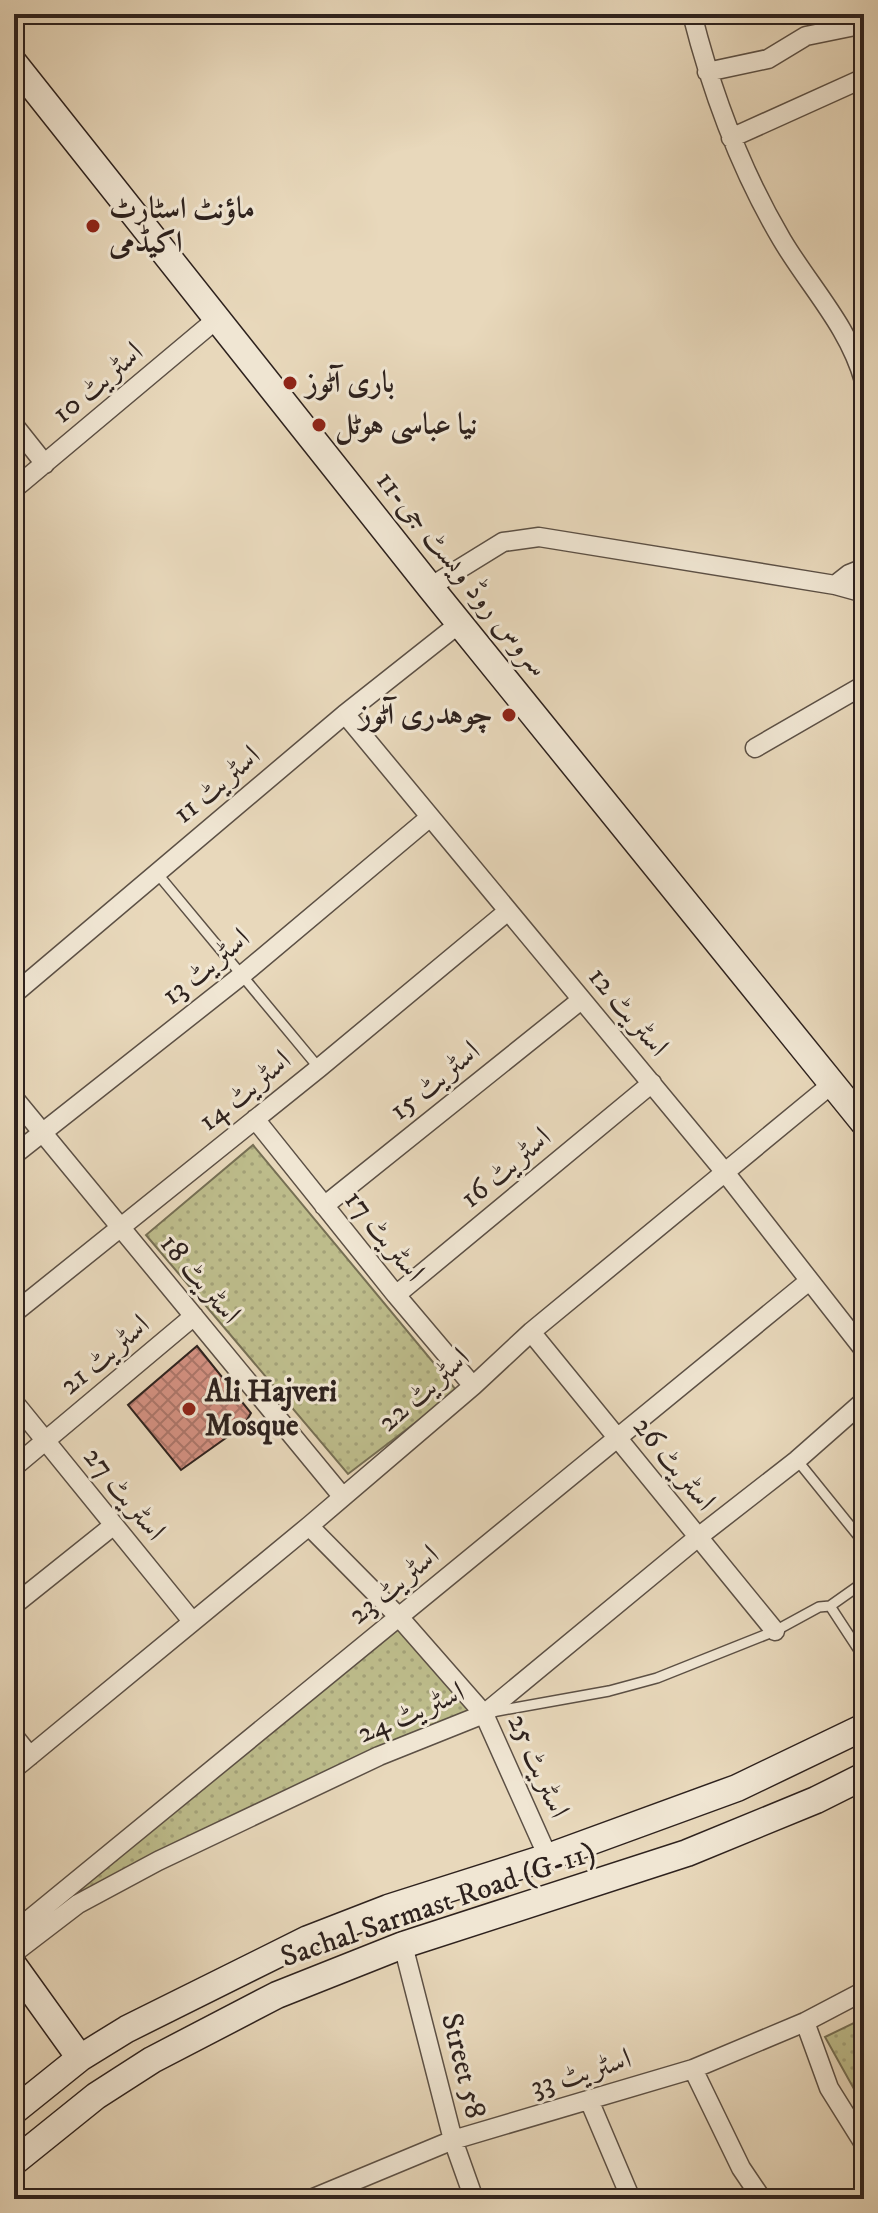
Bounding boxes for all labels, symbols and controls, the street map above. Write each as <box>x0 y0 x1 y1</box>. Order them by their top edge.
place label: ماؤنٹ اسٹارٹ اکیڈمی <box>108 191 255 262</box>
marker: ماؤنٹ اسٹارٹ اکیڈمی <box>84 217 102 235</box>
street label: اسٹریٹ 10 <box>45 334 151 432</box>
place label: باری آٹوز <box>303 364 394 402</box>
marker: باری آٹوز <box>281 374 299 392</box>
place label: نیا عباسی ہوٹل <box>335 407 478 445</box>
marker: نیا عباسی ہوٹل <box>310 416 328 434</box>
street label: سروس روڈ ویسٹ جی-11 <box>367 463 557 685</box>
place label: چوہدری آٹوز <box>356 696 493 734</box>
marker: چوہدری آٹوز <box>500 706 518 724</box>
street label: اسٹریٹ 11 <box>166 738 268 832</box>
street label: اسٹریٹ 13 <box>154 920 258 1014</box>
street label: اسٹریٹ 12 <box>580 959 676 1065</box>
street label: اسٹریٹ 15 <box>382 1033 488 1129</box>
street label: اسٹریٹ 14 <box>191 1042 299 1140</box>
street label: اسٹریٹ 16 <box>453 1119 559 1217</box>
street label: اسٹریٹ 17 <box>336 1182 432 1290</box>
street label: اسٹریٹ 18 <box>151 1226 249 1332</box>
street label: اسٹریٹ 21 <box>52 1307 158 1403</box>
street label: اسٹریٹ 22 <box>370 1340 478 1440</box>
place label: Ali Hajveri Mosque <box>204 1374 337 1445</box>
marker: Ali Hajveri Mosque <box>180 1400 198 1418</box>
street label: اسٹریٹ 26 <box>625 1409 723 1519</box>
street label: اسٹریٹ 27 <box>75 1439 173 1549</box>
street label: اسٹریٹ 23 <box>341 1537 447 1633</box>
street label: اسٹریٹ 24 <box>352 1674 470 1752</box>
street label: اسٹریٹ 25 <box>499 1708 577 1824</box>
street label: Sachal Sarmast Road (G-11) <box>276 1834 600 1976</box>
street label: Street 58 <box>432 2009 494 2123</box>
street label: اسٹریٹ 33 <box>526 2040 636 2106</box>

